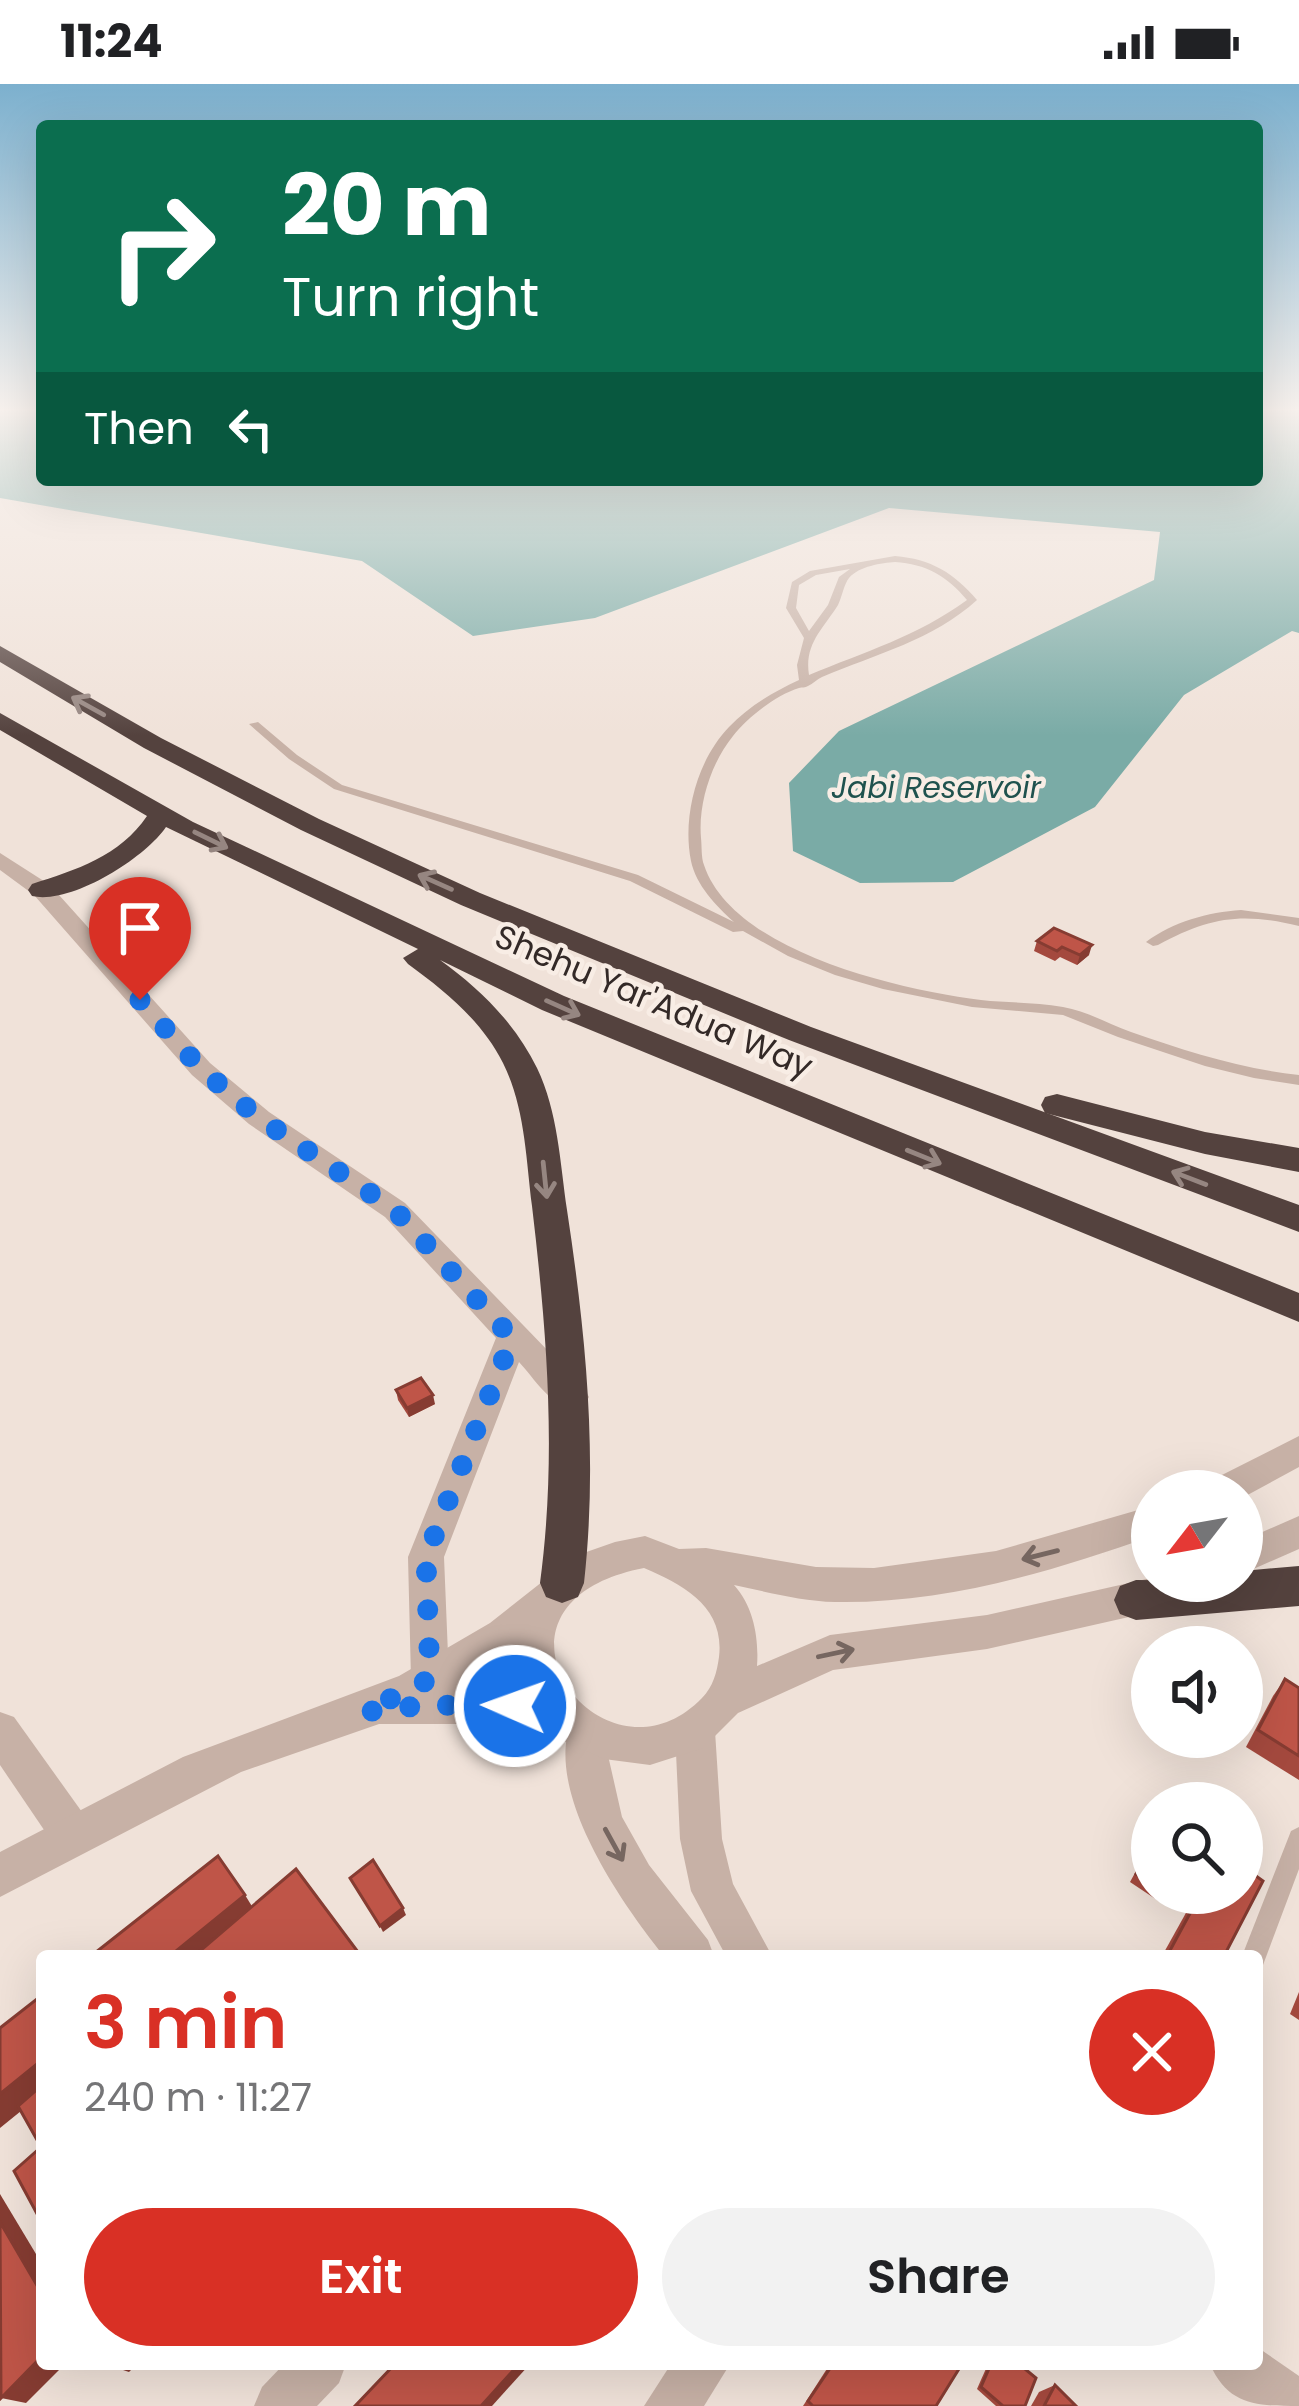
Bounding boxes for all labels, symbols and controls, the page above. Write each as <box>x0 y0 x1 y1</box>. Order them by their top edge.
text: 11:24 <box>60 10 163 73</box>
text: 20 m <box>282 147 492 264</box>
icon: right <box>84 168 240 324</box>
text: Turn right <box>282 259 539 335</box>
icon: left <box>218 396 284 462</box>
text: Then <box>84 397 194 460</box>
one-way arrow <box>71 694 106 718</box>
water label: Jabi Reservoir <box>831 766 1042 809</box>
one-way arrow <box>192 830 228 852</box>
one-way arrow <box>418 870 454 892</box>
pin <box>89 877 191 1000</box>
icon: arrive <box>107 895 173 961</box>
street label: Shehu Yar'Adua Way <box>488 913 821 1089</box>
one-way arrow <box>545 998 581 1020</box>
one-way arrow <box>904 1148 941 1169</box>
one-way arrow <box>534 1160 556 1199</box>
one-way arrow <box>1172 1166 1209 1187</box>
north arrow <box>1131 1470 1263 1602</box>
map controls <box>1131 1470 1263 1914</box>
one-way arrow <box>1022 1545 1060 1567</box>
button: sound <box>1131 1626 1263 1758</box>
one-way arrow <box>816 1641 854 1664</box>
position arrow <box>452 1643 578 1769</box>
button: search <box>1131 1782 1263 1914</box>
one-way arrow <box>602 1826 626 1861</box>
text: 3 min <box>84 1972 287 2073</box>
button: close <box>1089 1989 1215 2115</box>
text: 240 m · 11:27 <box>84 2070 312 2125</box>
button: Exit <box>84 2208 638 2346</box>
button: Share <box>662 2208 1215 2346</box>

